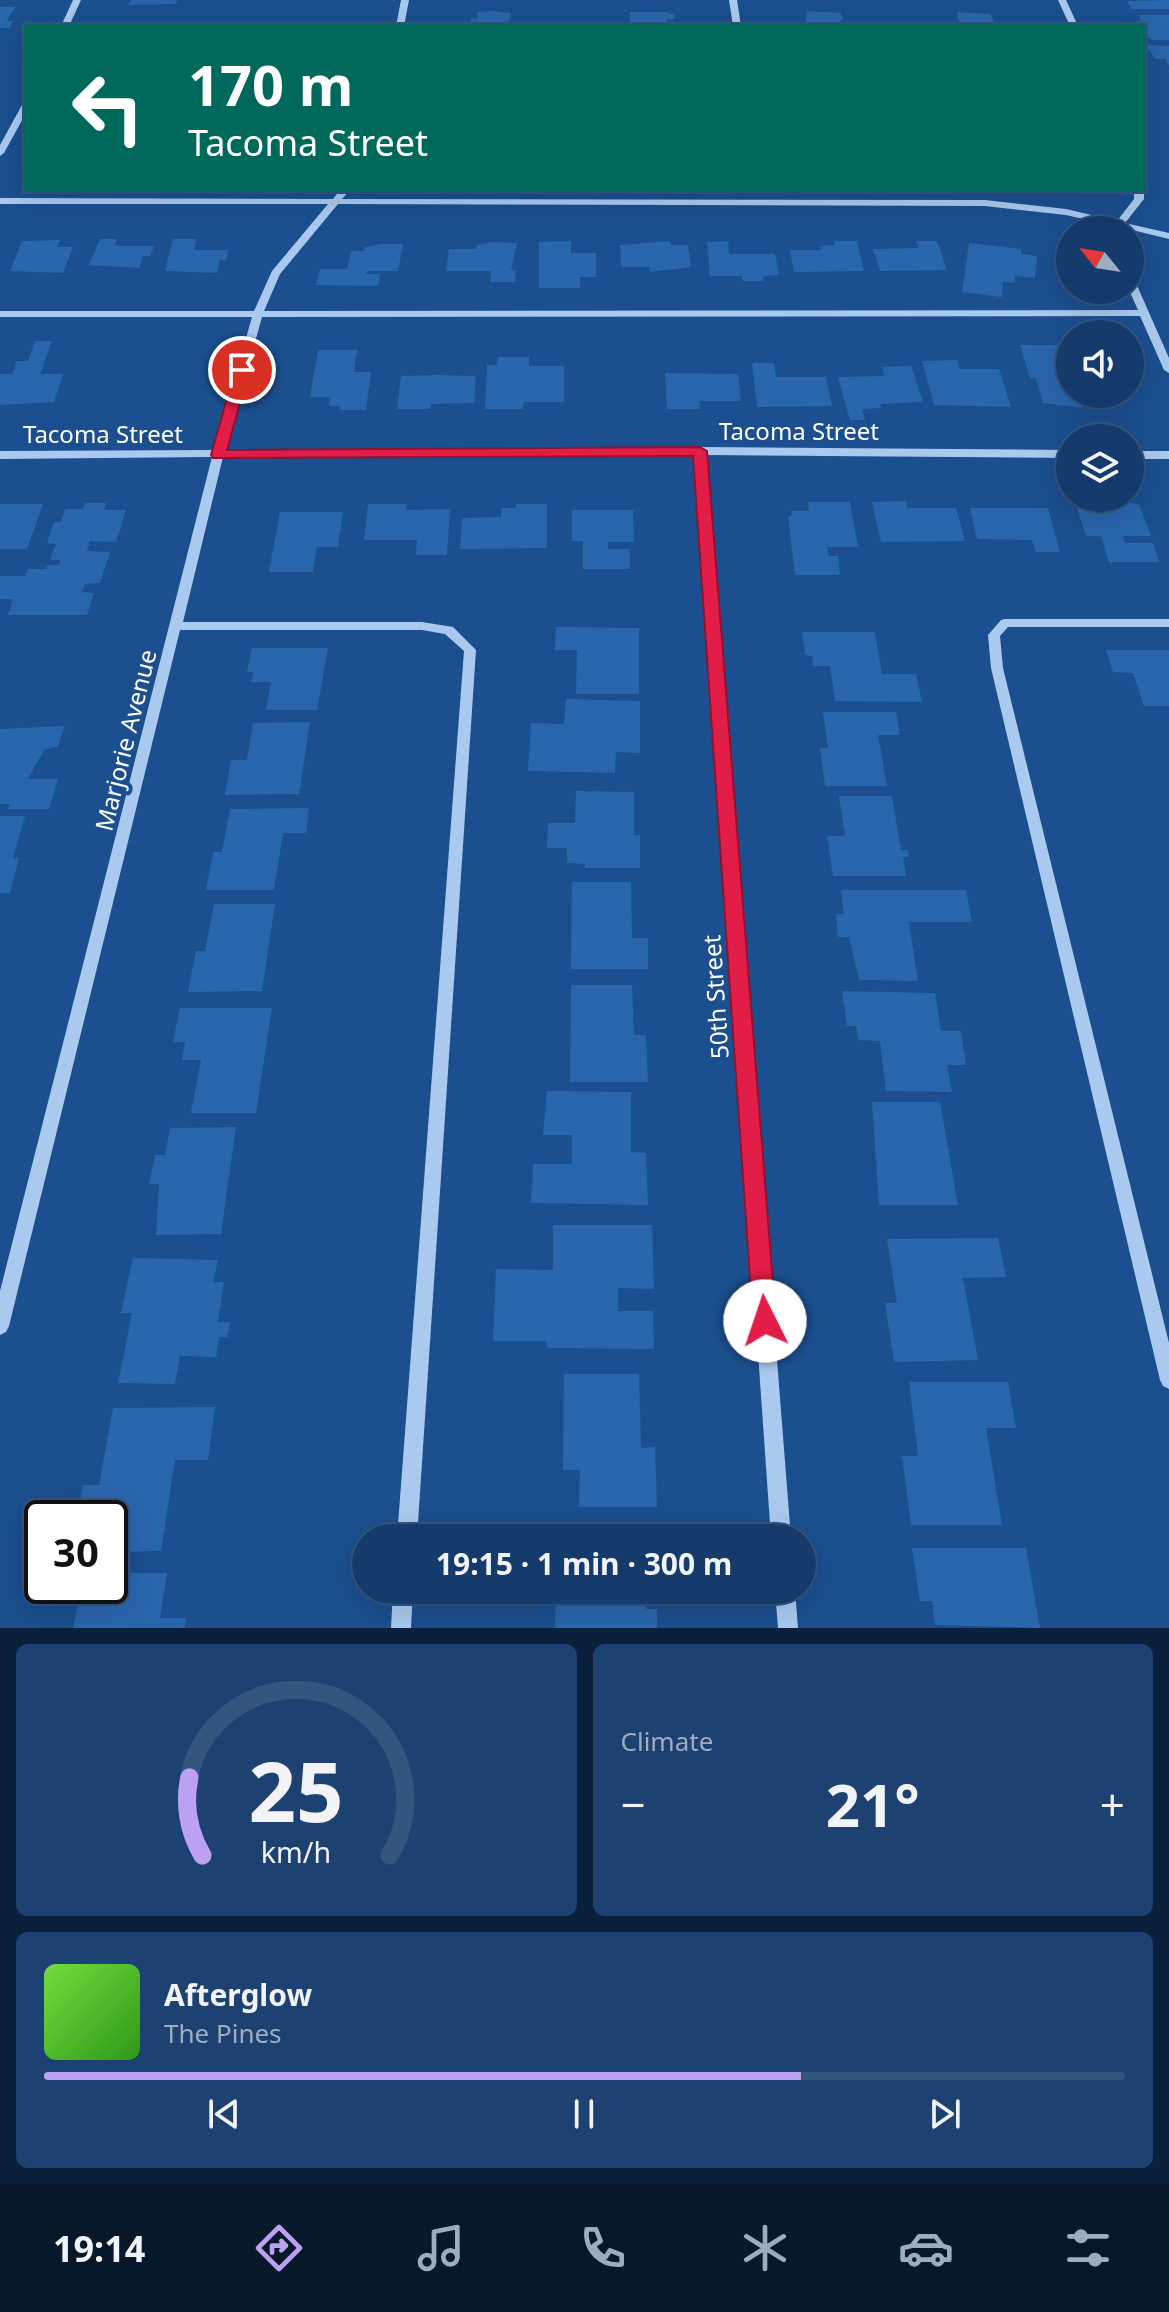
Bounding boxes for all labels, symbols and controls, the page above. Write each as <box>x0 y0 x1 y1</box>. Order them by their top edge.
text: 170 m <box>188 46 353 122</box>
icon: left <box>56 56 160 160</box>
text: Tacoma Street <box>188 118 428 167</box>
north arrow <box>1056 216 1144 304</box>
map controls <box>1056 216 1144 512</box>
button: sound <box>1056 320 1144 408</box>
pin <box>208 336 276 404</box>
icon: arrive <box>220 348 264 392</box>
street label: Tacoma Street <box>719 414 879 447</box>
street label: Tacoma Street <box>23 417 183 450</box>
button: layers <box>1056 424 1144 512</box>
street label: Marjorie Avenue <box>86 646 164 834</box>
street label: 50th Street <box>694 934 736 1060</box>
position arrow <box>723 1279 807 1363</box>
speed limit sign: 30 <box>24 1500 128 1604</box>
text: 19:15 · 1 min · 300 m <box>436 1543 732 1584</box>
text: Climate <box>621 1723 713 1759</box>
text: 25 <box>249 1733 344 1846</box>
text: 21° <box>826 1763 920 1845</box>
text: − <box>621 1774 646 1834</box>
text: + <box>1100 1774 1125 1834</box>
text: km/h <box>261 1832 331 1871</box>
text: Afterglow <box>164 1974 312 2015</box>
text: The Pines <box>164 2015 282 2051</box>
icon: previous <box>202 2092 246 2136</box>
icon: pause <box>562 2092 606 2136</box>
icon: next <box>923 2092 967 2136</box>
icon: directions <box>251 2220 307 2276</box>
icon: music <box>413 2220 469 2276</box>
icon: phone <box>575 2220 631 2276</box>
icon: climate <box>737 2220 793 2276</box>
icon: car <box>898 2220 954 2276</box>
icon: filters <box>1060 2220 1116 2276</box>
text: 19:14 <box>53 2224 145 2273</box>

